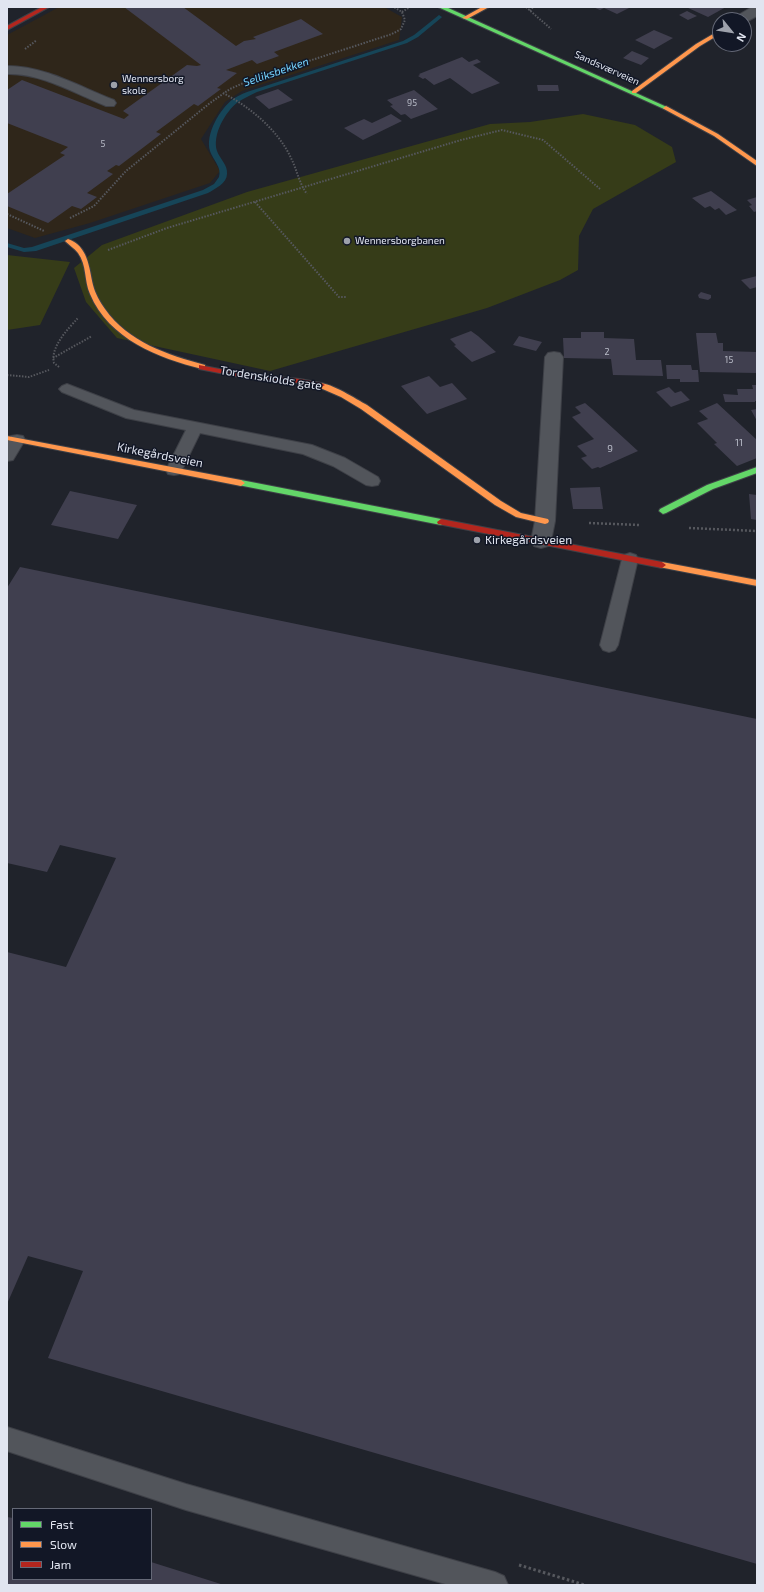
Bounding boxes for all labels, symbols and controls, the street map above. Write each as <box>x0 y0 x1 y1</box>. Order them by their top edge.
north arrow <box>712 12 752 52</box>
text: N <box>734 31 750 44</box>
street label: Sandsværveien <box>573 48 641 88</box>
water label: Selliksbekken <box>242 55 310 89</box>
place label: Wennersborg skole <box>122 73 184 96</box>
marker: Wennersborg skole <box>109 80 119 90</box>
house number: 95 <box>407 98 417 108</box>
house number: 5 <box>101 139 105 149</box>
place label: Wennersborgbanen <box>355 235 445 247</box>
marker: Wennersborgbanen <box>342 236 352 246</box>
house number: 2 <box>604 347 610 357</box>
house number: 15 <box>725 355 733 365</box>
street label: Tordenskiolds gate <box>219 363 323 393</box>
house number: 11 <box>735 437 743 449</box>
street label: Kirkegårdsveien <box>116 440 204 470</box>
house number: 9 <box>607 443 613 455</box>
place label: Kirkegårdsveien <box>485 533 572 547</box>
marker: Kirkegårdsveien <box>472 535 482 545</box>
legend <box>12 1508 152 1580</box>
text: Fast <box>50 1517 73 1531</box>
text: Slow <box>50 1537 77 1551</box>
text: Jam <box>50 1557 71 1571</box>

